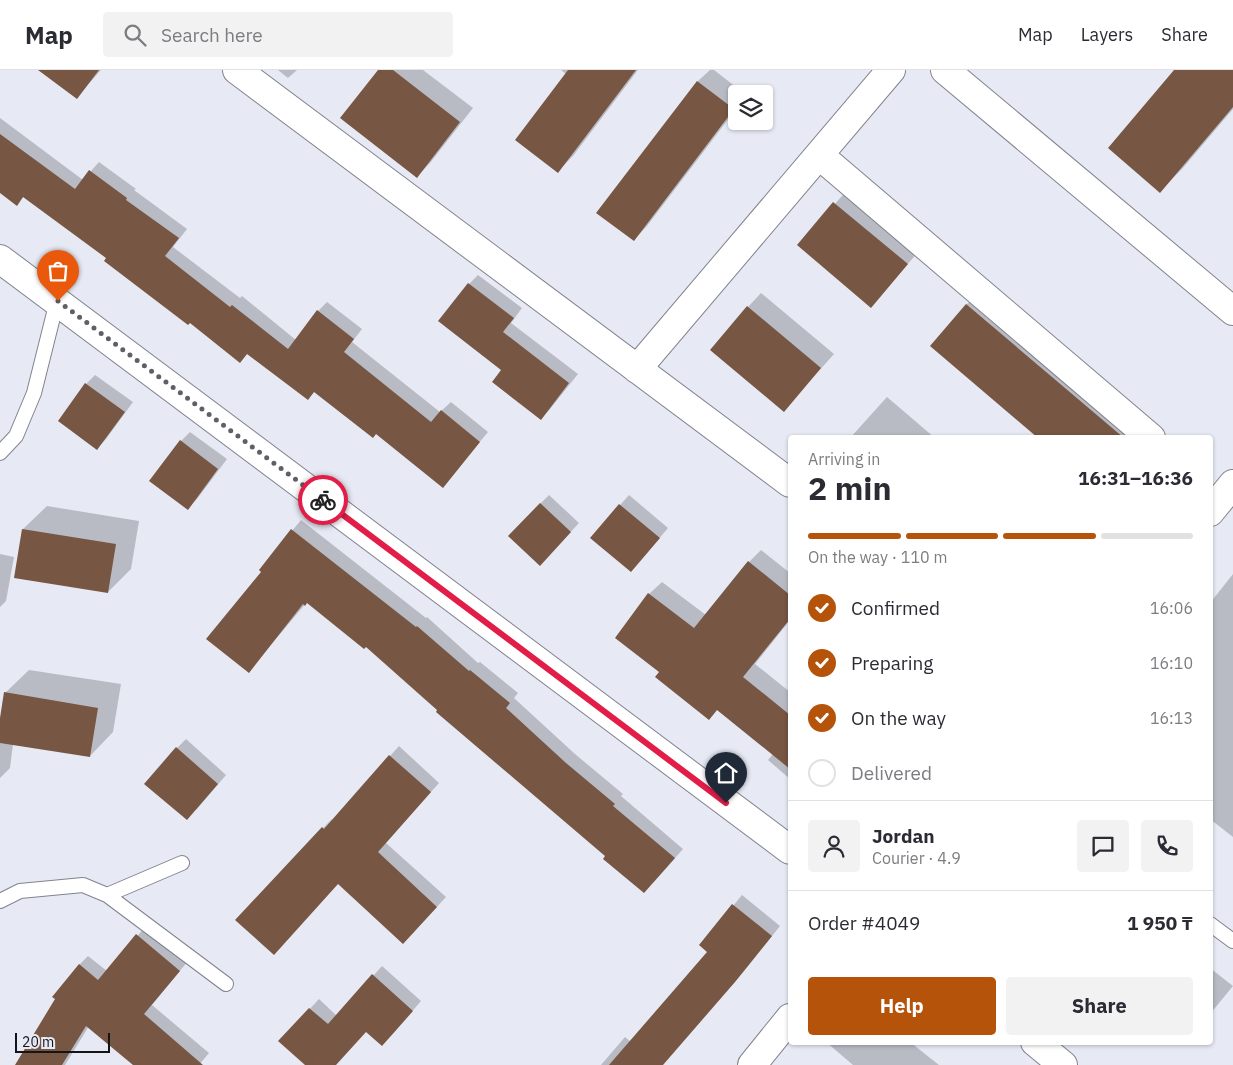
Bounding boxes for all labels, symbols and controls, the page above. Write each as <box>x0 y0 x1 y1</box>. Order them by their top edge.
search box <box>103 12 453 57</box>
text: Map <box>25 19 73 51</box>
icon: search <box>121 21 149 49</box>
text: Search here <box>161 23 263 47</box>
text: Map <box>1018 23 1053 46</box>
text: Layers <box>1081 23 1133 46</box>
text: Share <box>1161 23 1208 46</box>
map controls <box>728 85 773 130</box>
button: layers <box>728 85 773 130</box>
pin <box>37 250 79 301</box>
icon: bag <box>44 257 72 285</box>
text: Arriving in <box>808 449 880 469</box>
text: 16:31–16:36 <box>1078 466 1193 490</box>
text: 2 min <box>808 467 892 509</box>
courier <box>298 475 348 525</box>
icon: bike <box>309 486 337 514</box>
text: On the way · 110 m <box>808 547 947 567</box>
icon: check <box>808 594 836 622</box>
text: Confirmed <box>851 596 940 620</box>
text: 16:06 <box>1150 598 1193 618</box>
icon: check <box>808 649 836 677</box>
text: Preparing <box>851 651 933 675</box>
text: 16:10 <box>1150 653 1193 673</box>
icon: check <box>808 704 836 732</box>
text: On the way <box>851 706 946 730</box>
text: 16:13 <box>1150 708 1193 728</box>
pin <box>705 752 747 803</box>
icon: home <box>712 759 740 787</box>
text: Delivered <box>851 761 932 785</box>
button: person <box>808 820 860 872</box>
button: chat <box>1077 820 1129 872</box>
button: phone <box>1141 820 1193 872</box>
text: Jordan <box>872 824 935 848</box>
text: Courier · 4.9 <box>872 848 961 868</box>
text: Order #4049 <box>808 911 920 935</box>
text: 1 950 ₸ <box>1127 911 1193 935</box>
button: Help <box>808 977 996 1035</box>
button: Share <box>1006 977 1193 1035</box>
scale bar <box>15 1030 110 1053</box>
text: 20 m <box>22 1033 54 1051</box>

